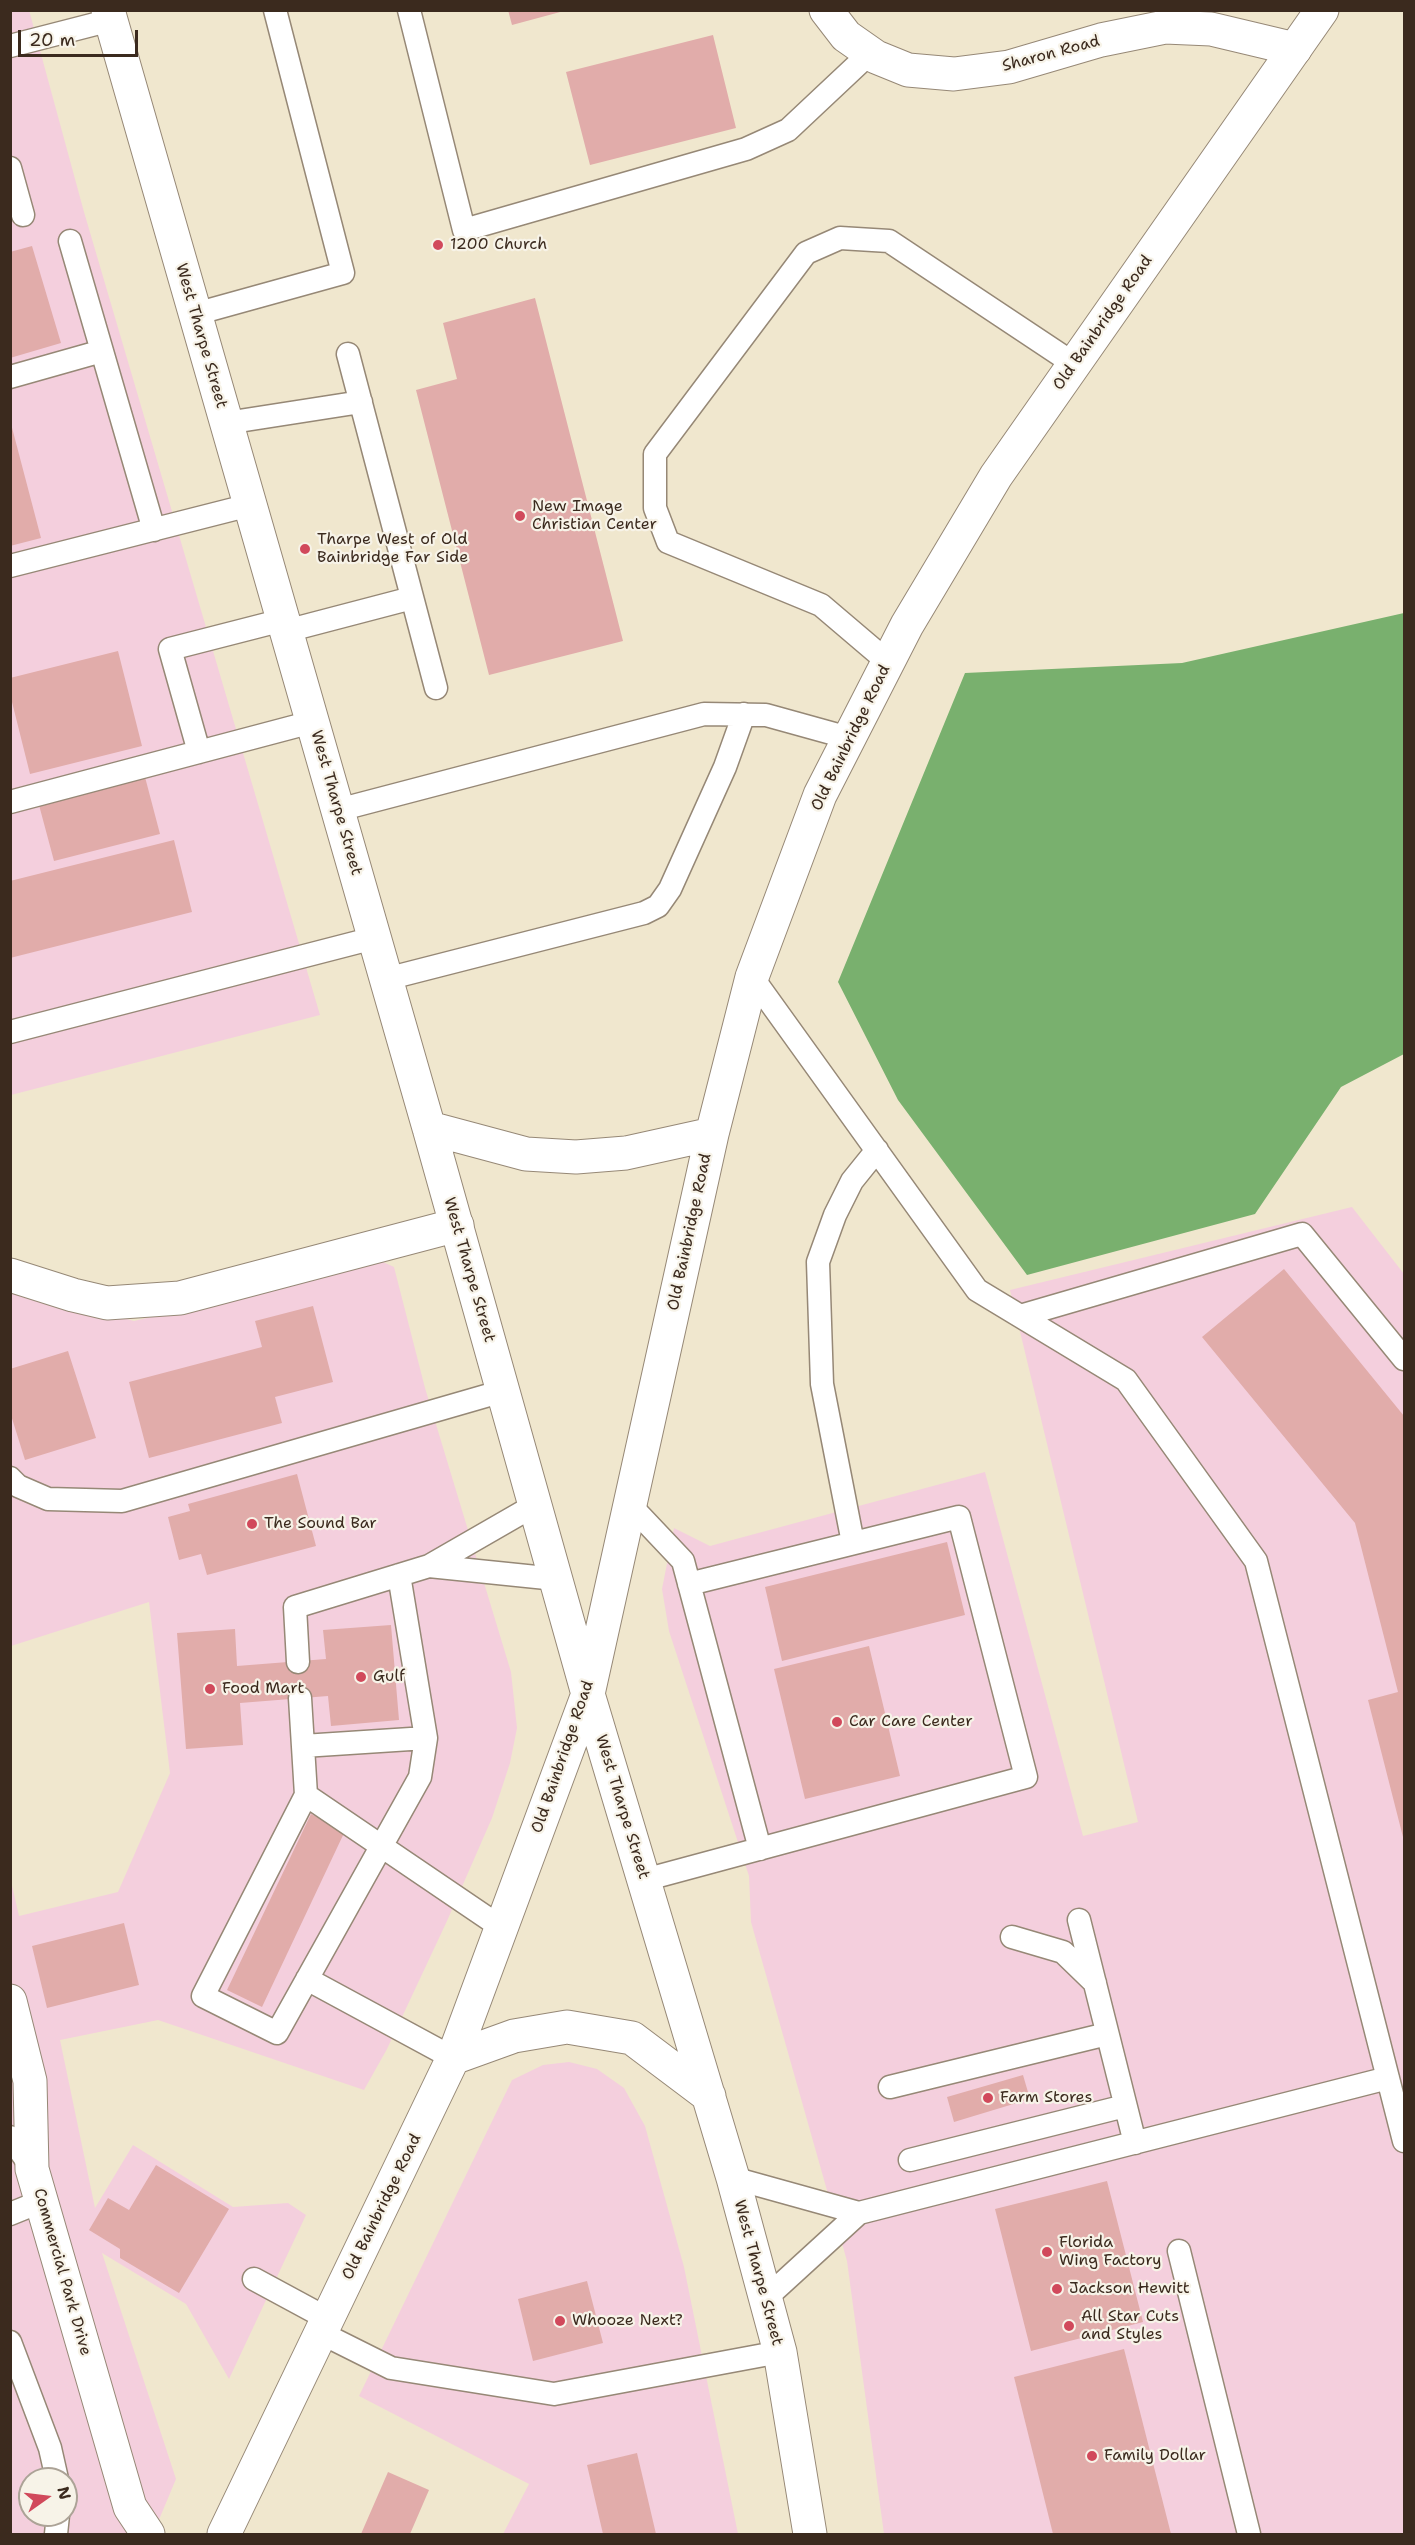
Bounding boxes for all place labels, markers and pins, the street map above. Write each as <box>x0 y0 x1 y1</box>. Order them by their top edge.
place label: 1200 Church <box>450 235 547 255</box>
marker: 1200 Church <box>431 238 445 252</box>
place label: New Image Christian Center <box>532 497 657 535</box>
marker: New Image Christian Center <box>513 509 527 523</box>
place label: Tharpe West of Old Bainbridge Far Side <box>317 530 468 568</box>
marker: Tharpe West of Old Bainbridge Far Side <box>298 542 312 556</box>
place label: The Sound Bar <box>264 1514 377 1534</box>
marker: The Sound Bar <box>245 1517 259 1531</box>
place label: Gulf <box>373 1667 405 1687</box>
marker: Gulf <box>354 1670 368 1684</box>
place label: Food Mart <box>222 1679 304 1699</box>
marker: Food Mart <box>203 1682 217 1696</box>
place label: Car Care Center <box>849 1712 973 1732</box>
marker: Car Care Center <box>830 1715 844 1729</box>
place label: Farm Stores <box>1000 2088 1092 2108</box>
marker: Farm Stores <box>981 2091 995 2105</box>
place label: Florida Wing Factory <box>1059 2233 1161 2271</box>
marker: Florida Wing Factory <box>1040 2245 1054 2259</box>
place label: Jackson Hewitt <box>1069 2279 1190 2299</box>
marker: Jackson Hewitt <box>1050 2282 1064 2296</box>
place label: All Star Cuts and Styles <box>1081 2307 1179 2345</box>
place label: Whooze Next? <box>572 2311 682 2331</box>
marker: Whooze Next? <box>553 2314 567 2328</box>
marker: All Star Cuts and Styles <box>1062 2319 1076 2333</box>
place label: Family Dollar <box>1104 2446 1206 2466</box>
marker: Family Dollar <box>1085 2449 1099 2463</box>

